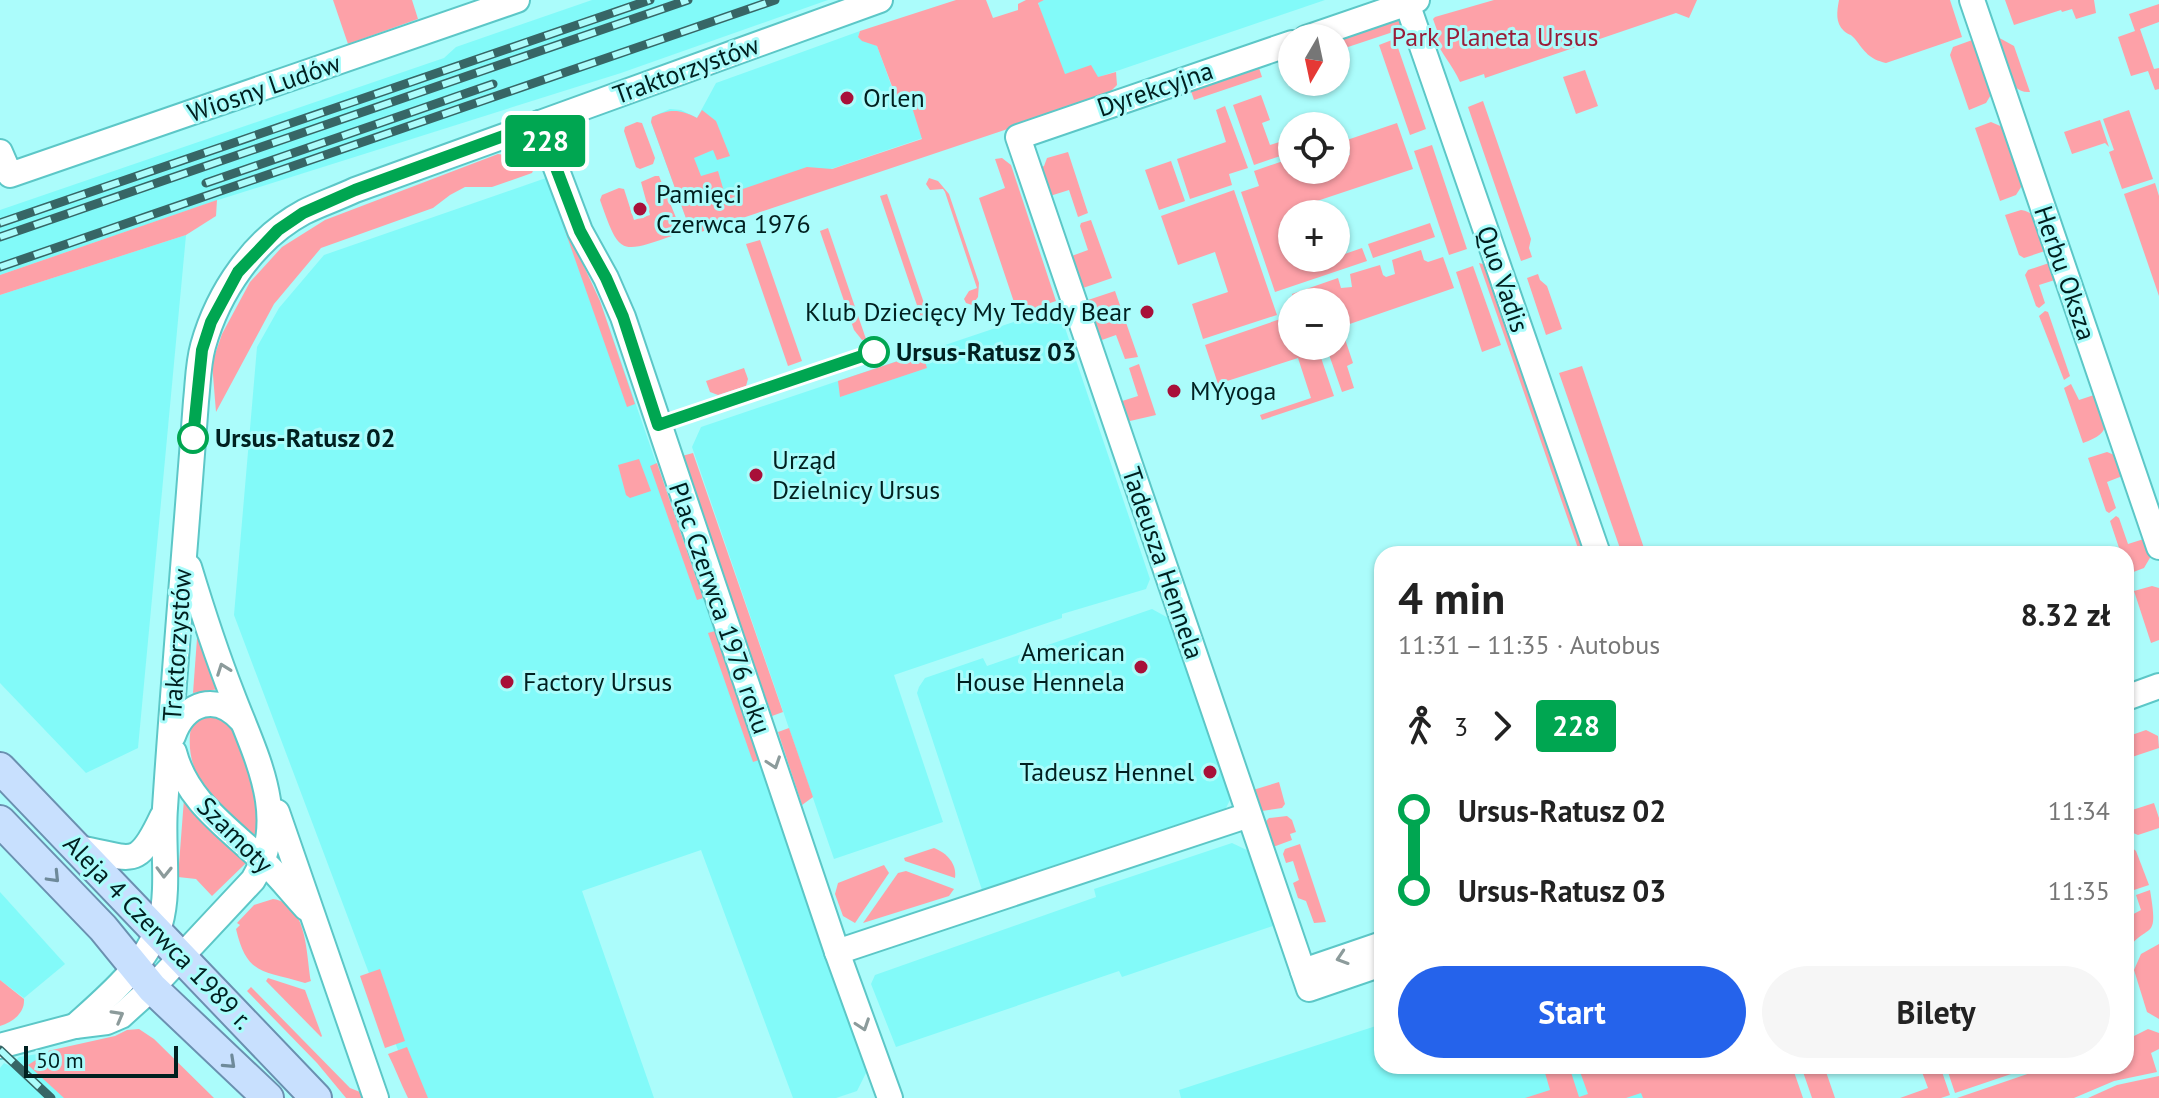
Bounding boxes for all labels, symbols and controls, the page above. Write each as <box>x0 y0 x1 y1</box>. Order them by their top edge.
park label: Park Planeta Ursus <box>1392 20 1598 53</box>
north arrow <box>1278 24 1350 96</box>
map controls <box>1278 24 1350 360</box>
street label: Traktorzystów <box>608 28 763 111</box>
street label: Wiosny Ludów <box>183 46 345 129</box>
street label: Dyrekcyjna <box>1093 53 1217 124</box>
place label: Orlen <box>863 81 925 114</box>
marker: Orlen <box>838 89 856 107</box>
button: locate <box>1278 112 1350 184</box>
line badge: 228 <box>499 115 591 167</box>
text: 228 <box>521 122 569 159</box>
place label: Pamięci Czerwca 1976 <box>656 177 811 240</box>
marker: Pamięci Czerwca 1976 <box>631 200 649 218</box>
button: + <box>1278 200 1350 272</box>
street label: Herbu Oksza <box>2027 201 2104 344</box>
street label: Quo Vadis <box>1470 221 1537 336</box>
button: − <box>1278 288 1350 360</box>
place label: Klub Dziecięcy My Teddy Bear <box>805 295 1131 328</box>
marker: Klub Dziecięcy My Teddy Bear <box>1138 303 1156 321</box>
place label: Ursus-Ratusz 03 <box>896 335 1077 368</box>
marker: Ursus-Ratusz 03 <box>859 337 889 367</box>
place label: MYyoga <box>1190 374 1276 407</box>
marker: MYyoga <box>1165 382 1183 400</box>
place label: Ursus-Ratusz 02 <box>215 421 396 454</box>
marker: Ursus-Ratusz 02 <box>178 423 208 453</box>
place label: Urząd Dzielnicy Ursus <box>772 443 940 506</box>
street label: Tadeusza Hennela <box>1115 462 1212 663</box>
marker: Urząd Dzielnicy Ursus <box>747 466 765 484</box>
street label: Plac Czerwca 1976 roku <box>662 478 779 738</box>
street label: Traktorzystów <box>155 568 198 722</box>
text: 4 min <box>1398 569 1505 626</box>
text: 8.32 zł <box>2021 595 2110 634</box>
text: 11:31 – 11:35 · Autobus <box>1398 628 1660 661</box>
place label: American House Hennela <box>956 635 1125 698</box>
marker: American House Hennela <box>1132 658 1150 676</box>
one-way arrow <box>216 663 233 677</box>
place label: Factory Ursus <box>523 665 672 698</box>
marker: Factory Ursus <box>498 673 516 691</box>
icon: walk <box>1398 704 1442 748</box>
icon: forward <box>1480 704 1524 748</box>
text: 228 <box>1552 707 1600 744</box>
text: 3 <box>1454 710 1468 743</box>
place label: Tadeusz Hennel <box>1020 755 1194 788</box>
one-way arrow <box>764 756 780 770</box>
marker: Tadeusz Hennel <box>1201 763 1219 781</box>
street label: Szamoty <box>190 790 280 880</box>
text: Ursus-Ratusz 02 <box>1458 791 1666 830</box>
text: 11:34 <box>2048 794 2110 827</box>
street label: Aleja 4 Czerwca 1989 r. <box>57 827 260 1036</box>
one-way arrow <box>155 866 173 879</box>
one-way arrow <box>45 868 59 882</box>
text: Ursus-Ratusz 03 <box>1458 871 1666 910</box>
text: 11:35 <box>2048 874 2110 907</box>
one-way arrow <box>1336 948 1350 964</box>
button: Start <box>1398 966 1746 1058</box>
button: Bilety <box>1762 966 2110 1058</box>
one-way arrow <box>109 1010 124 1026</box>
one-way arrow <box>853 1017 869 1031</box>
scale bar <box>24 1042 178 1078</box>
text: 50 m <box>36 1046 84 1074</box>
one-way arrow <box>221 1053 236 1067</box>

